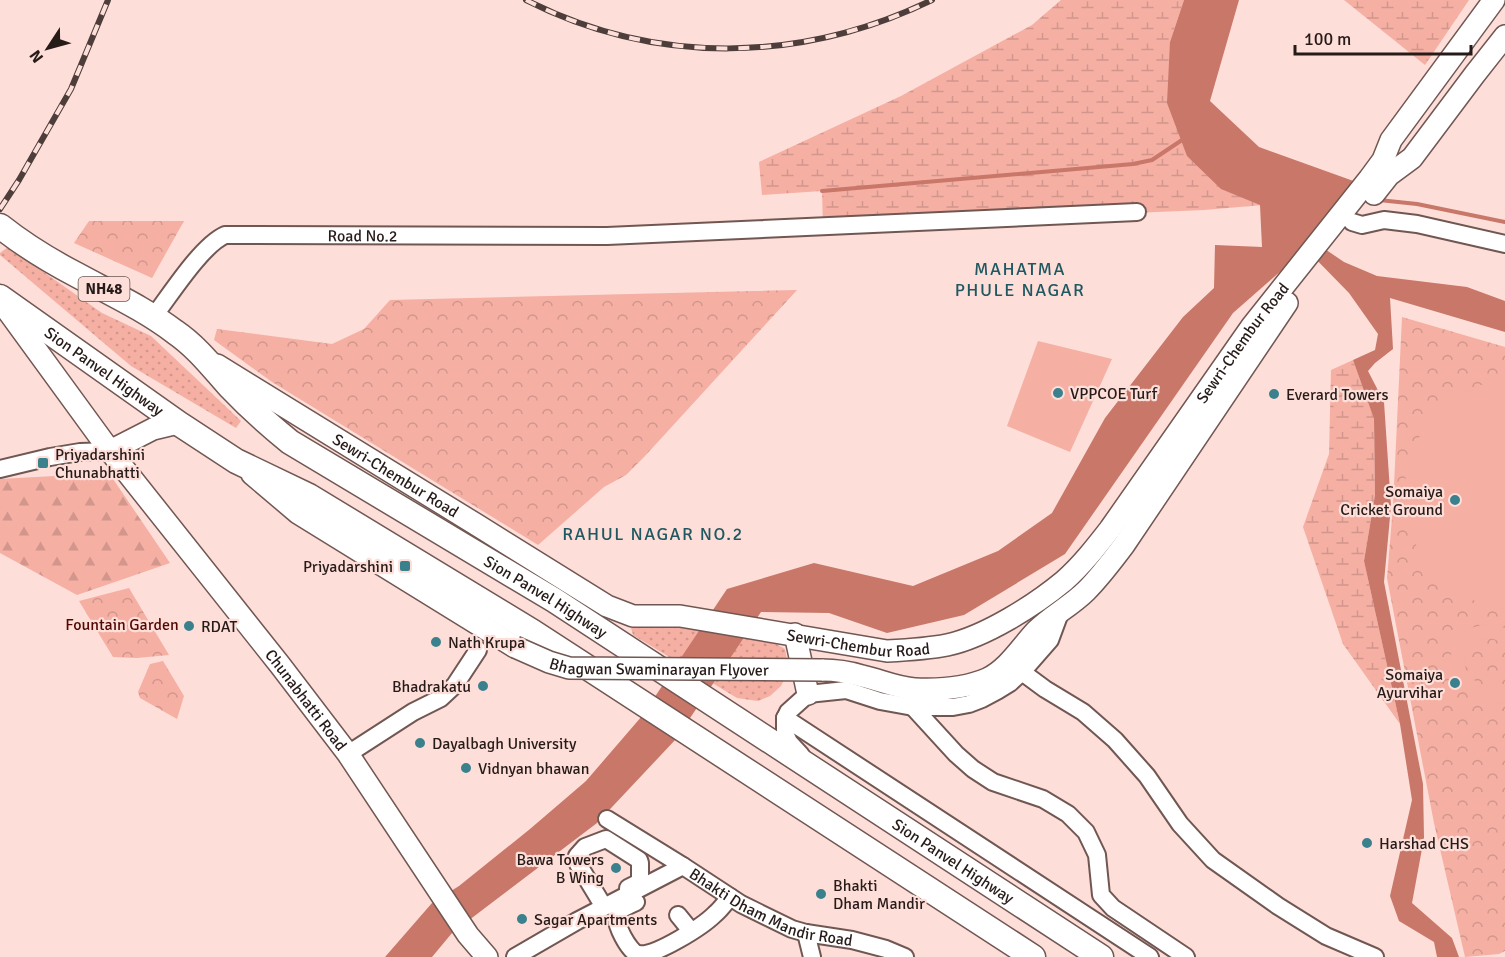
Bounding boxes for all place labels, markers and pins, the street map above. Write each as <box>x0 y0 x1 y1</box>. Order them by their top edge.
place label: VPPCOE Turf <box>1070 384 1158 404</box>
place label: Everard Towers <box>1286 385 1388 405</box>
marker: VPPCOE Turf <box>1051 386 1065 400</box>
marker: Everard Towers <box>1267 387 1281 401</box>
place label: Priyadarshini Chunabhatti <box>55 445 145 483</box>
marker: Priyadarshini Chunabhatti <box>36 456 50 470</box>
place label: Somaiya Cricket Ground <box>1340 482 1443 520</box>
marker: Somaiya Cricket Ground <box>1448 493 1462 507</box>
place label: Priyadarshini <box>303 557 393 577</box>
marker: Priyadarshini <box>398 559 412 573</box>
place label: RDAT <box>201 617 238 637</box>
marker: RDAT <box>182 619 196 633</box>
place label: Nath Krupa <box>448 633 525 653</box>
marker: Nath Krupa <box>429 635 443 649</box>
place label: Somaiya Ayurvihar <box>1377 665 1443 703</box>
marker: Somaiya Ayurvihar <box>1448 676 1462 690</box>
place label: Bhadrakatu <box>392 677 471 697</box>
marker: Bhadrakatu <box>476 679 490 693</box>
place label: Dayalbagh University <box>432 734 577 754</box>
marker: Dayalbagh University <box>413 736 427 750</box>
place label: Vidnyan bhawan <box>478 759 589 779</box>
marker: Vidnyan bhawan <box>459 761 473 775</box>
place label: Harshad CHS <box>1379 834 1469 854</box>
marker: Harshad CHS <box>1360 836 1374 850</box>
place label: Bawa Towers B Wing <box>516 850 604 888</box>
marker: Bawa Towers B Wing <box>609 861 623 875</box>
place label: Bhakti Dham Mandir <box>833 876 925 914</box>
marker: Bhakti Dham Mandir <box>814 887 828 901</box>
place label: Sagar Apartments <box>534 910 657 930</box>
marker: Sagar Apartments <box>515 912 529 926</box>

